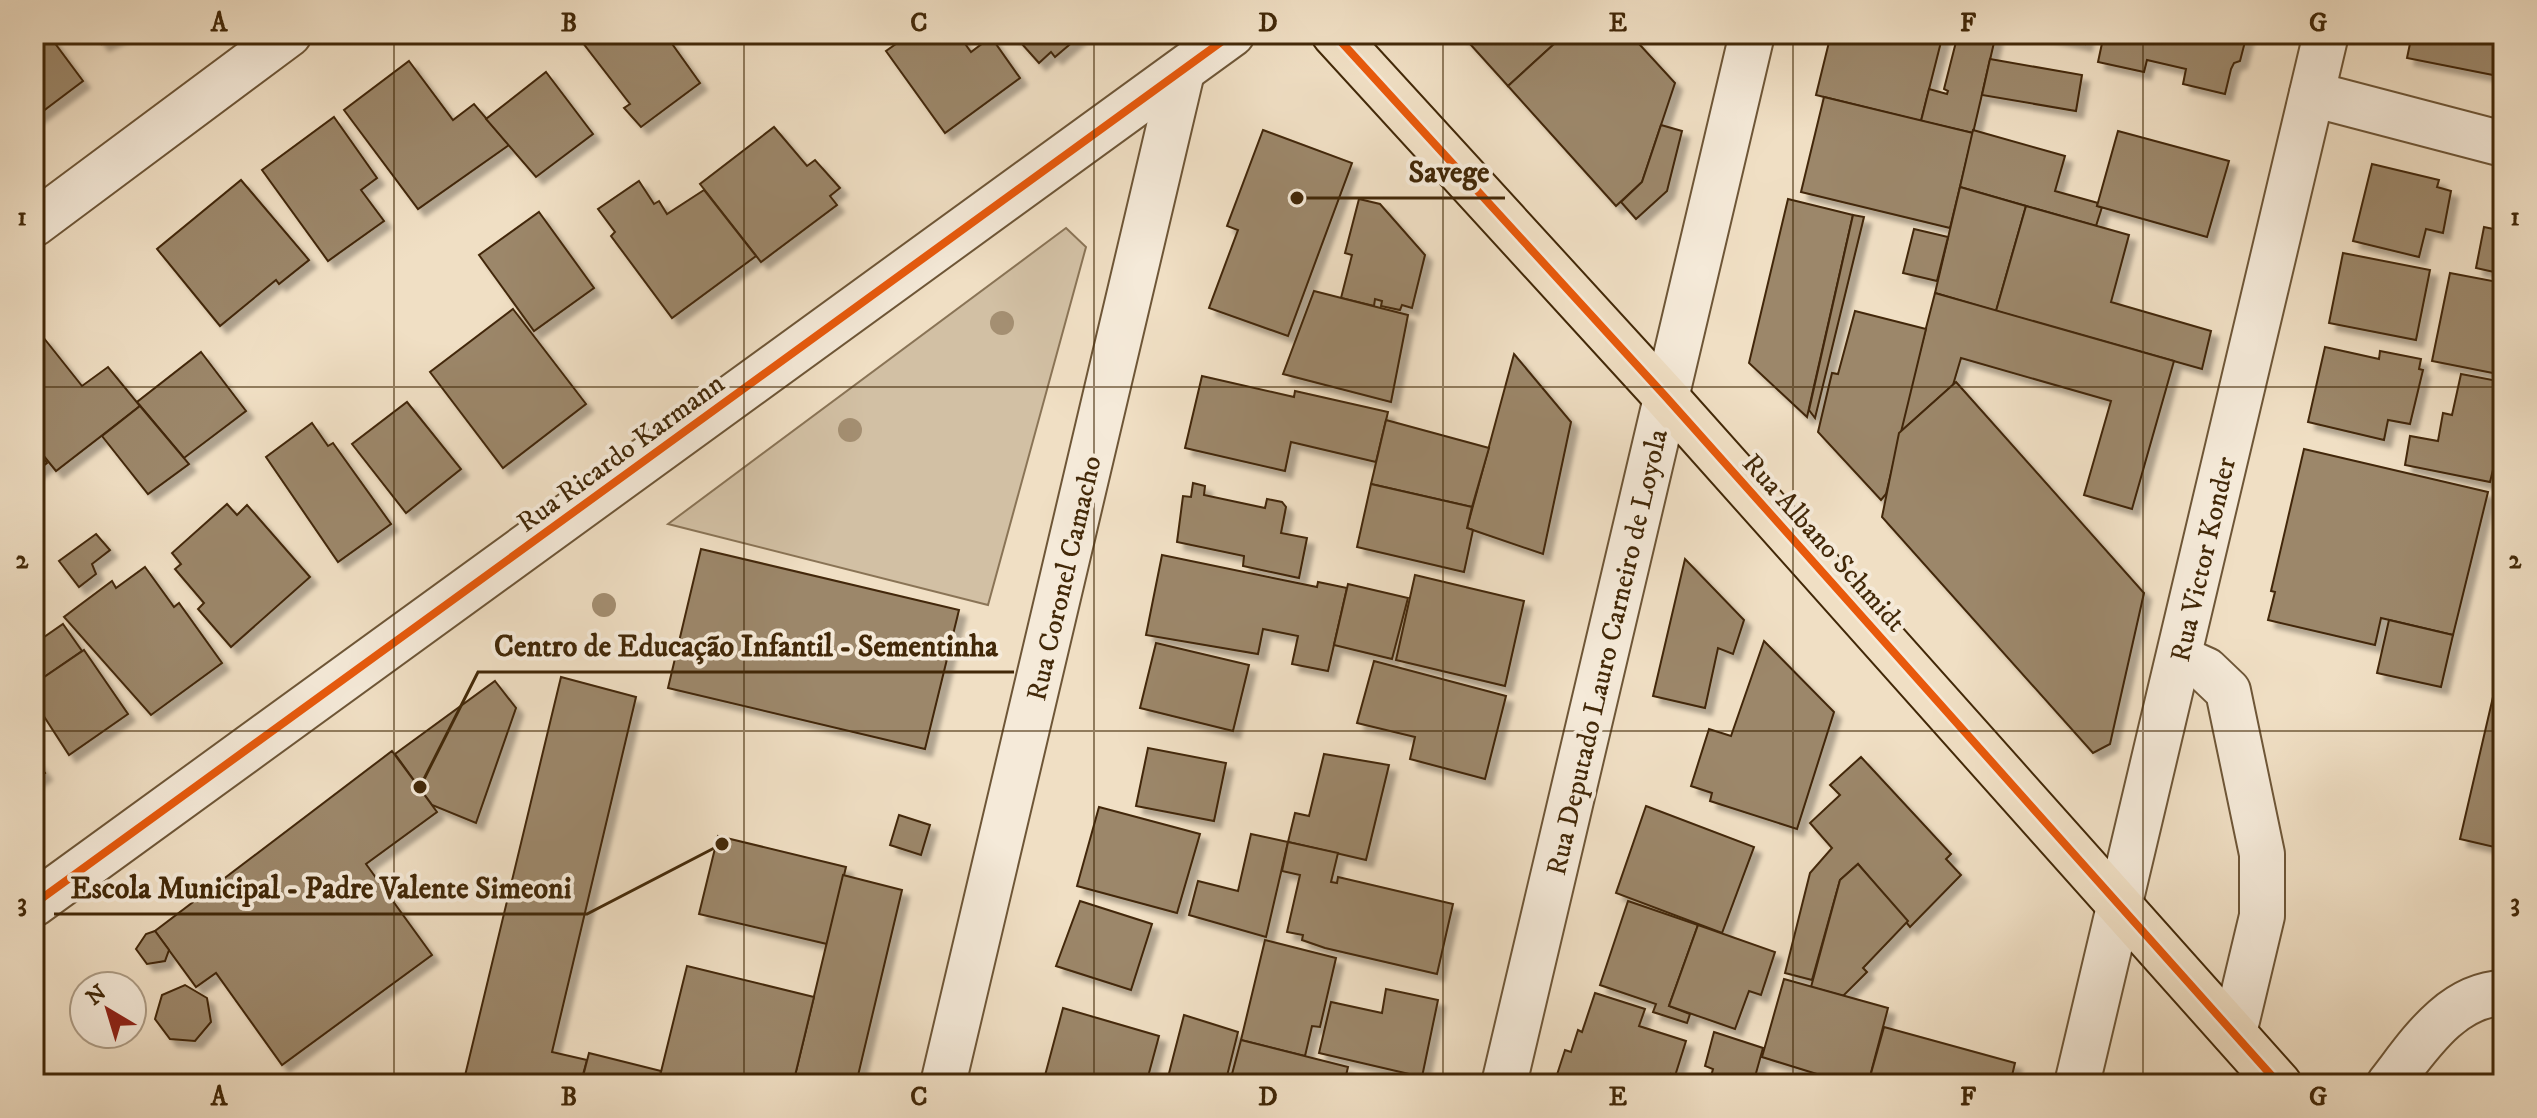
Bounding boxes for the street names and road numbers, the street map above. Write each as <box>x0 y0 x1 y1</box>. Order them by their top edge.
street label: Rua Ricardo Karmann <box>510 366 732 540</box>
street label: Rua Deputado Lauro Carneiro de Loyola <box>1539 426 1676 879</box>
street label: Rua Albano Schmidt <box>1735 447 1913 639</box>
street label: Rua Coronel Camacho <box>1019 452 1110 704</box>
street label: Rua Victor Konder <box>2163 453 2244 665</box>

